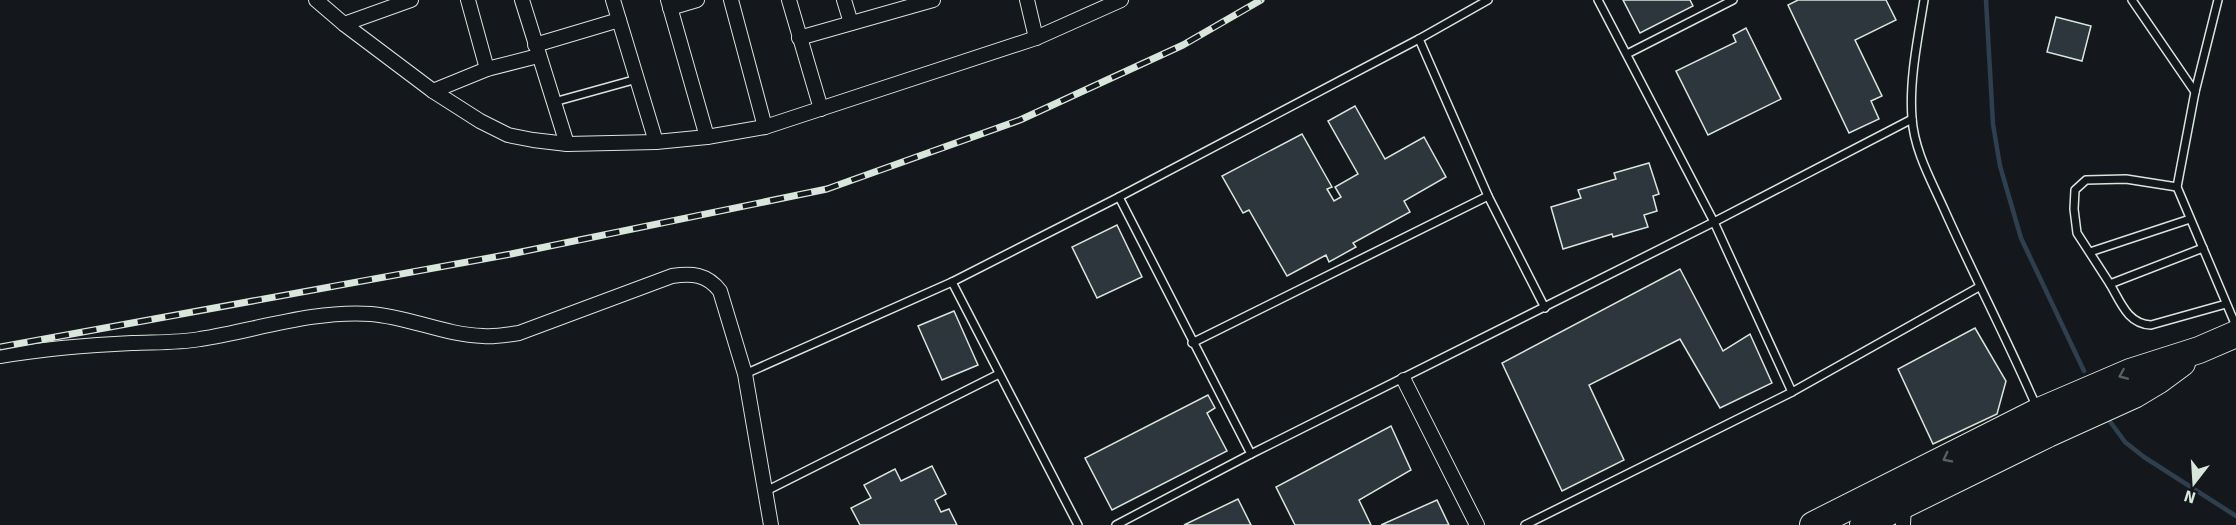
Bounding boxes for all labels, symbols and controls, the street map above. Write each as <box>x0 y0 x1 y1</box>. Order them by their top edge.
one-way arrow <box>2119 368 2130 380</box>
one-way arrow <box>1943 451 1954 463</box>
north arrow <box>2164 453 2224 513</box>
text: N <box>2182 485 2198 508</box>

